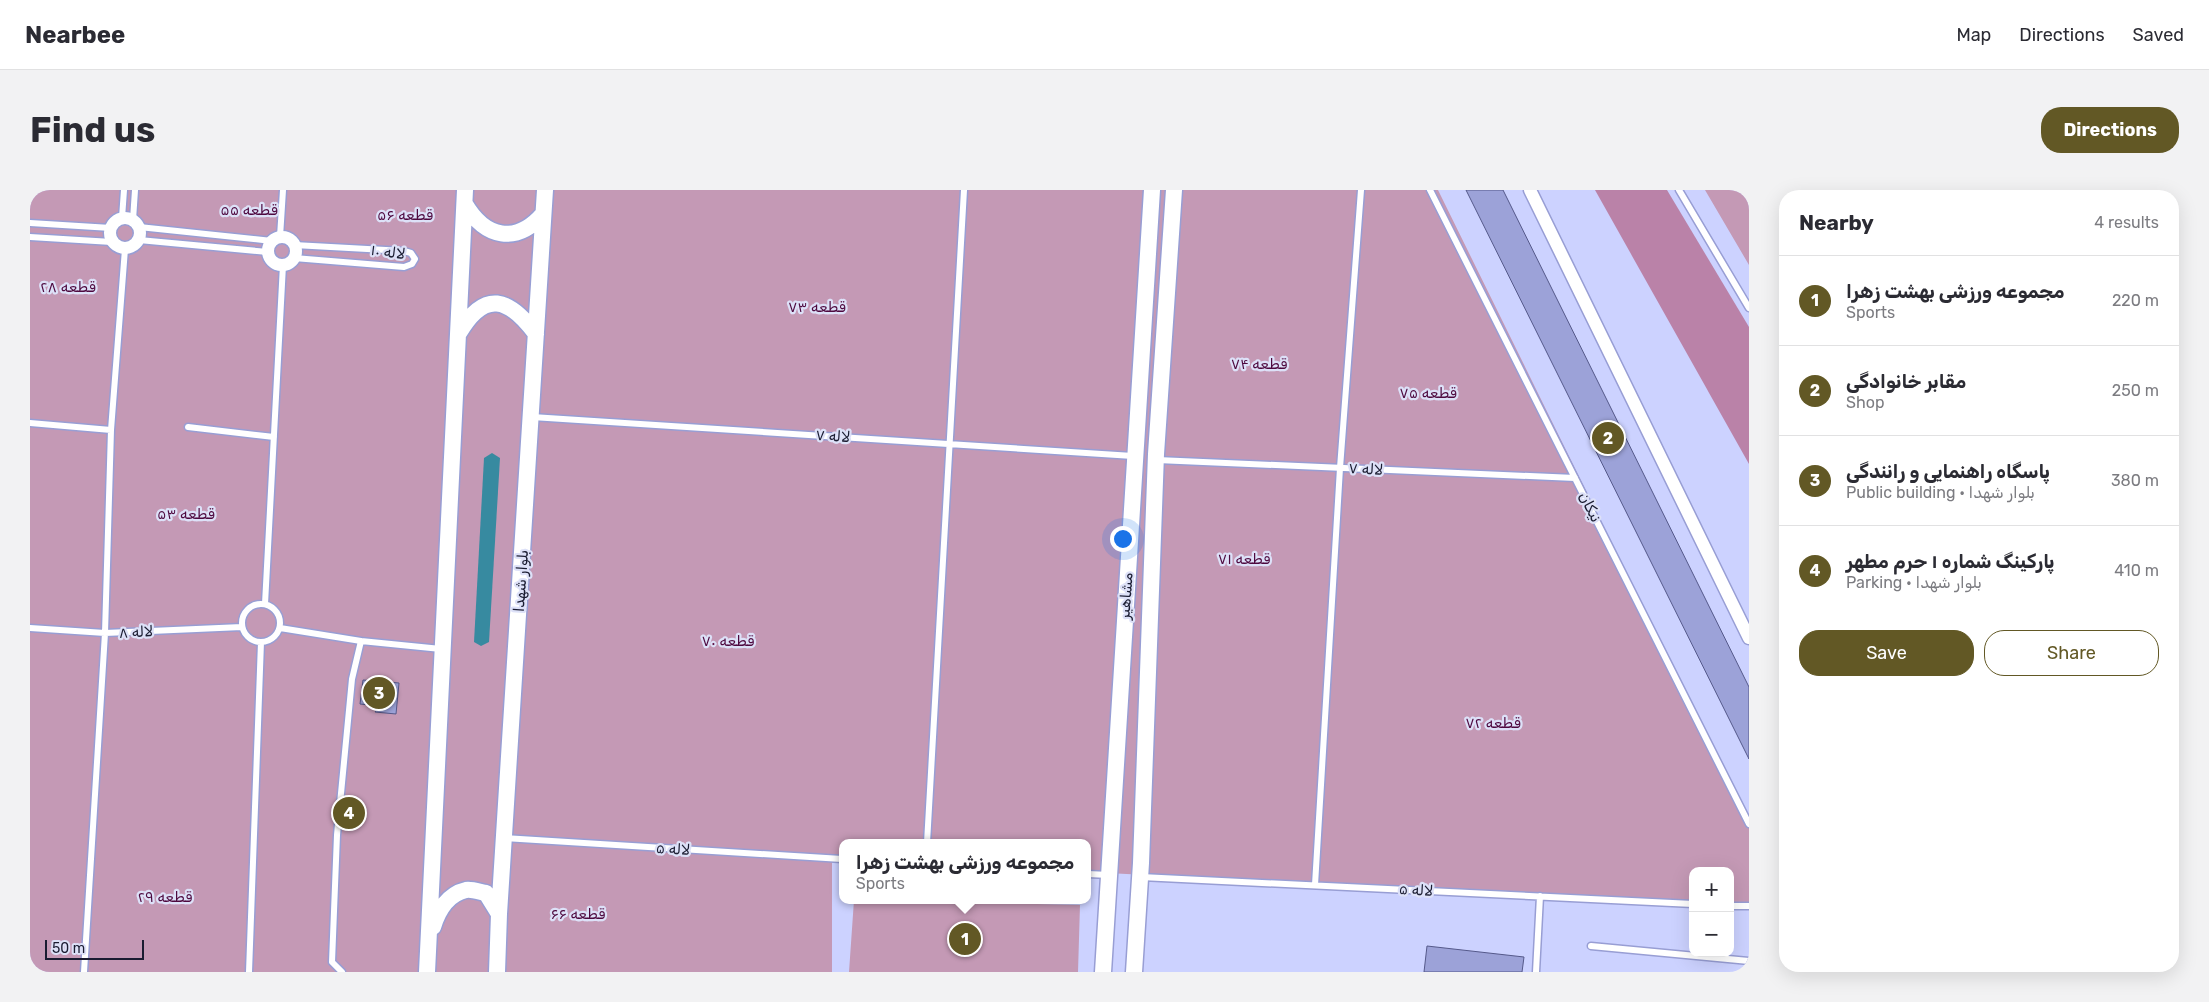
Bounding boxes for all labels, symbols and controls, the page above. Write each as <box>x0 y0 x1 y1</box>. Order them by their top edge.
text: Nearbee <box>25 21 125 49</box>
text: Map <box>1956 24 1991 46</box>
text: Directions <box>2019 24 2105 46</box>
text: Saved <box>2133 24 2184 46</box>
button: Directions <box>2041 107 2179 153</box>
text: Find us <box>30 109 155 151</box>
park label: قطعه ۵۵ <box>220 201 278 219</box>
park label: قطعه ۵۶ <box>377 206 433 224</box>
text: Nearby <box>1799 210 1874 235</box>
text: 4 results <box>2094 213 2159 232</box>
street label: لاله ۱۰ <box>370 241 406 263</box>
park label: قطعه ۲۸ <box>40 278 96 296</box>
text: مجموعه ورزشی بهشت زهرا <box>1846 280 2065 303</box>
text: 1 <box>1811 291 1819 310</box>
text: 220 m <box>2112 291 2159 310</box>
park label: قطعه ۷۳ <box>788 298 846 316</box>
text: Sports <box>1846 303 1895 322</box>
park label: قطعه ۷۴ <box>1231 355 1287 373</box>
text: مقابر خانوادگی <box>1846 370 1966 393</box>
text: 2 <box>1810 381 1820 400</box>
text: 250 m <box>2112 381 2159 400</box>
park label: قطعه ۷۵ <box>1399 384 1457 402</box>
text: Shop <box>1846 393 1884 412</box>
pin: 2 <box>1592 419 1624 457</box>
street label: لاله ۷ <box>815 426 851 446</box>
street label: لاله ۷ <box>1348 459 1384 479</box>
text: پاسگاه راهنمایی و رانندگی <box>1846 460 2050 483</box>
text: 3 <box>1810 471 1820 490</box>
text: 380 m <box>2111 471 2159 490</box>
text: Public building · بلوار شهدا <box>1846 483 2035 502</box>
street label: نیکان <box>1575 489 1605 525</box>
park label: قطعه ۵۳ <box>157 505 215 523</box>
your location <box>1110 526 1136 552</box>
street label: بلوار شهدا <box>510 549 532 613</box>
park label: قطعه ۷۱ <box>1218 550 1270 568</box>
text: پارکینگ شماره ۱ حرم مطهر <box>1846 550 2055 573</box>
text: 4 <box>1810 561 1820 580</box>
text: 410 m <box>2114 561 2159 580</box>
street label: مشاهیر <box>1115 572 1137 621</box>
text: Parking · بلوار شهدا <box>1846 573 1982 592</box>
street label: لاله ۸ <box>118 622 154 642</box>
button: Save <box>1799 630 1974 676</box>
button: Share <box>1984 630 2159 676</box>
park label: قطعه ۷۰ <box>702 632 754 650</box>
pin: 3 <box>363 674 395 712</box>
park label: قطعه ۷۲ <box>1465 714 1521 732</box>
pin: 4 <box>333 794 365 832</box>
street label: لاله ۵ <box>655 839 691 859</box>
popup <box>839 839 1091 904</box>
text: مجموعه ورزشی بهشت زهرا <box>856 851 1074 874</box>
map controls <box>1689 867 1734 957</box>
button: + <box>1689 867 1734 912</box>
text: Sports <box>856 874 905 893</box>
street label: لاله ۵ <box>1398 880 1434 900</box>
park label: قطعه ۲۹ <box>138 888 192 906</box>
park label: قطعه ۶۶ <box>551 905 605 923</box>
button: − <box>1689 912 1734 957</box>
pin: 1 <box>949 920 981 958</box>
scale bar <box>45 937 144 960</box>
text: 50 m <box>52 940 85 957</box>

